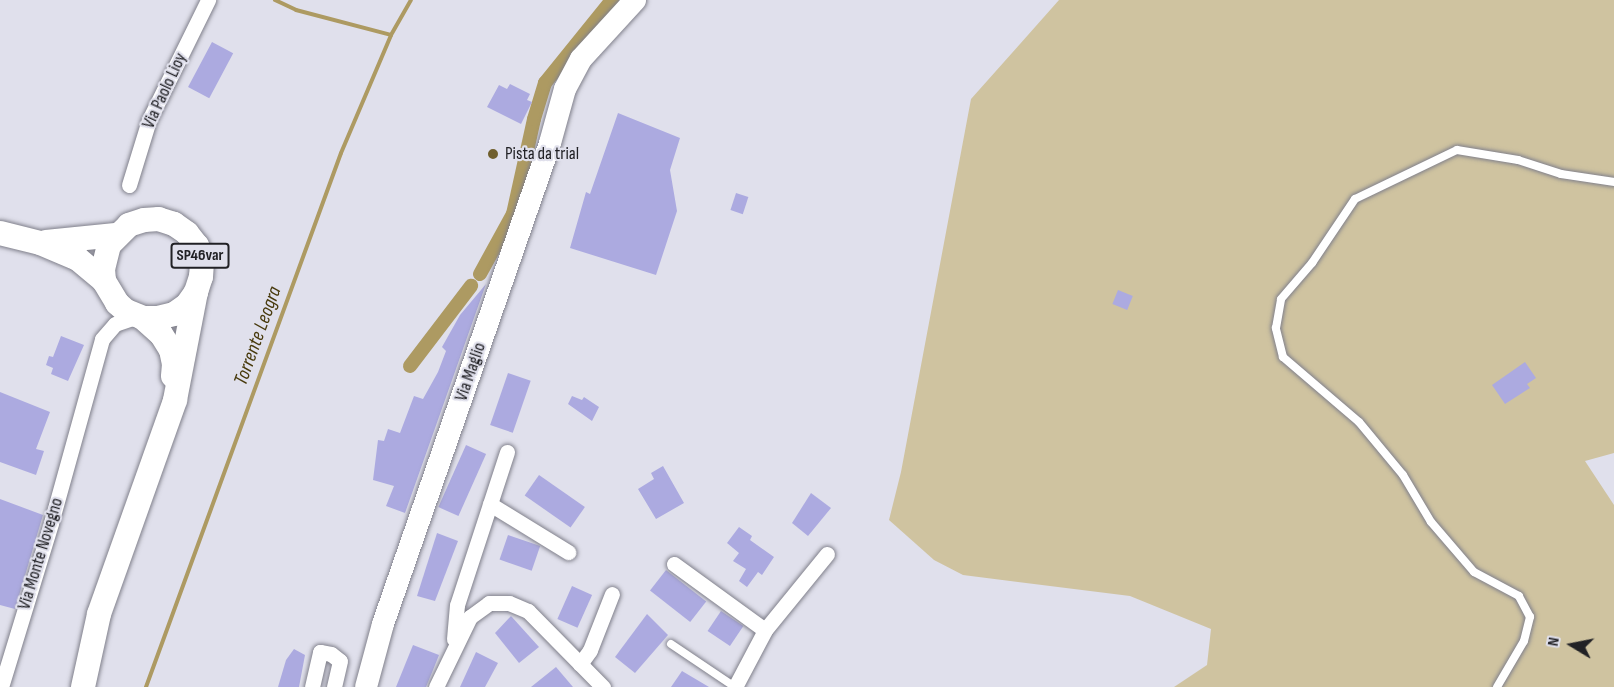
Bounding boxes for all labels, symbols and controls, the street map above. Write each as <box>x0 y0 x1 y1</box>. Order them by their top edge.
street label: Via Paolo Lioy <box>138 50 192 132</box>
place label: Pista da trial <box>505 143 579 165</box>
marker: Pista da trial <box>486 147 500 161</box>
road number: SP46var <box>170 243 230 269</box>
water label: Torrente Leogra <box>229 283 287 389</box>
street label: Via Maglio <box>451 340 491 404</box>
street label: Via Monte Novegno <box>14 496 68 612</box>
north arrow <box>1542 615 1602 675</box>
text: N <box>1544 636 1564 648</box>

